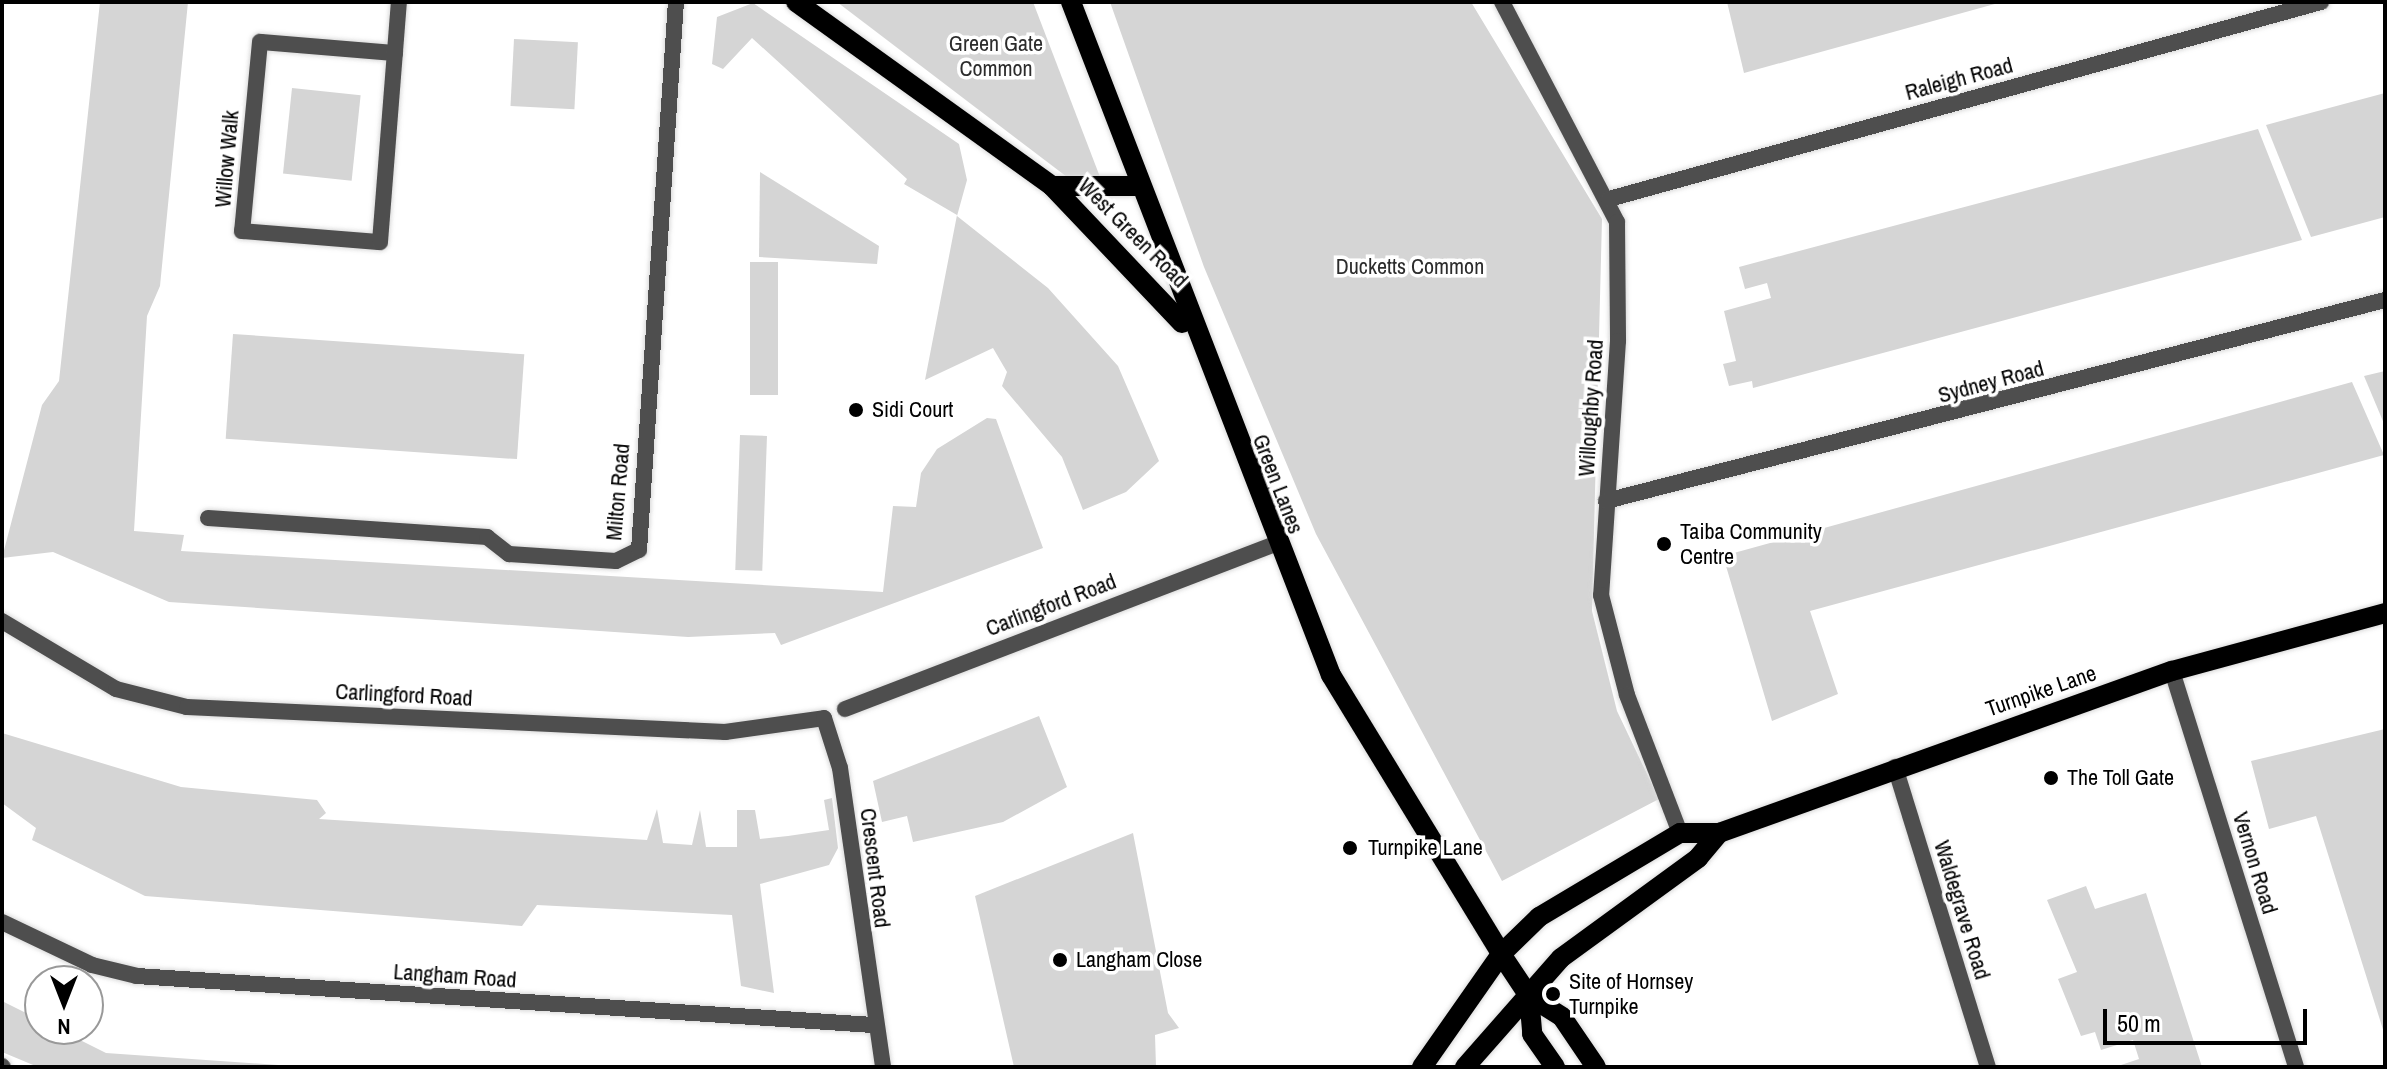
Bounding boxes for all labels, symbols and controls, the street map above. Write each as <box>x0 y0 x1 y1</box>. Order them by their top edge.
park label: Green Gate Common <box>949 30 1043 82</box>
street label: Raleigh Road <box>1902 52 2016 106</box>
street label: Willow Walk <box>210 109 244 209</box>
street label: West Green Road <box>1073 173 1193 293</box>
park label: Ducketts Common <box>1336 254 1484 280</box>
street label: Willoughby Road <box>1573 339 1609 477</box>
street label: Sydney Road <box>1935 355 2047 409</box>
place label: Sidi Court <box>872 397 953 423</box>
marker: Sidi Court <box>847 401 865 419</box>
street label: Green Lanes <box>1247 431 1309 537</box>
street label: Milton Road <box>601 442 635 542</box>
place label: Taiba Community Centre <box>1680 518 1822 570</box>
marker: Taiba Community Centre <box>1655 535 1673 553</box>
street label: Carlingford Road <box>982 568 1120 642</box>
street label: Turnpike Lane <box>1982 660 2100 722</box>
street label: Carlingford Road <box>335 678 473 712</box>
place label: The Toll Gate <box>2067 765 2174 791</box>
marker: The Toll Gate <box>2042 769 2060 787</box>
street label: Crescent Road <box>855 807 895 929</box>
street label: Vernon Road <box>2227 809 2283 917</box>
place label: Turnpike Lane <box>1368 835 1483 861</box>
marker: Turnpike Lane <box>1339 837 1361 859</box>
street label: Waldegrave Road <box>1928 837 1996 983</box>
place label: Langham Close <box>1076 947 1202 973</box>
marker: Langham Close <box>1051 951 1069 969</box>
street label: Langham Road <box>393 959 517 993</box>
north arrow <box>24 965 104 1045</box>
place label: Site of Hornsey Turnpike <box>1569 968 1693 1020</box>
marker: Site of Hornsey Turnpike <box>1544 985 1562 1003</box>
scale bar <box>2107 993 2311 1043</box>
text: 50 m <box>2117 1007 2161 1039</box>
text: N <box>57 1012 71 1042</box>

